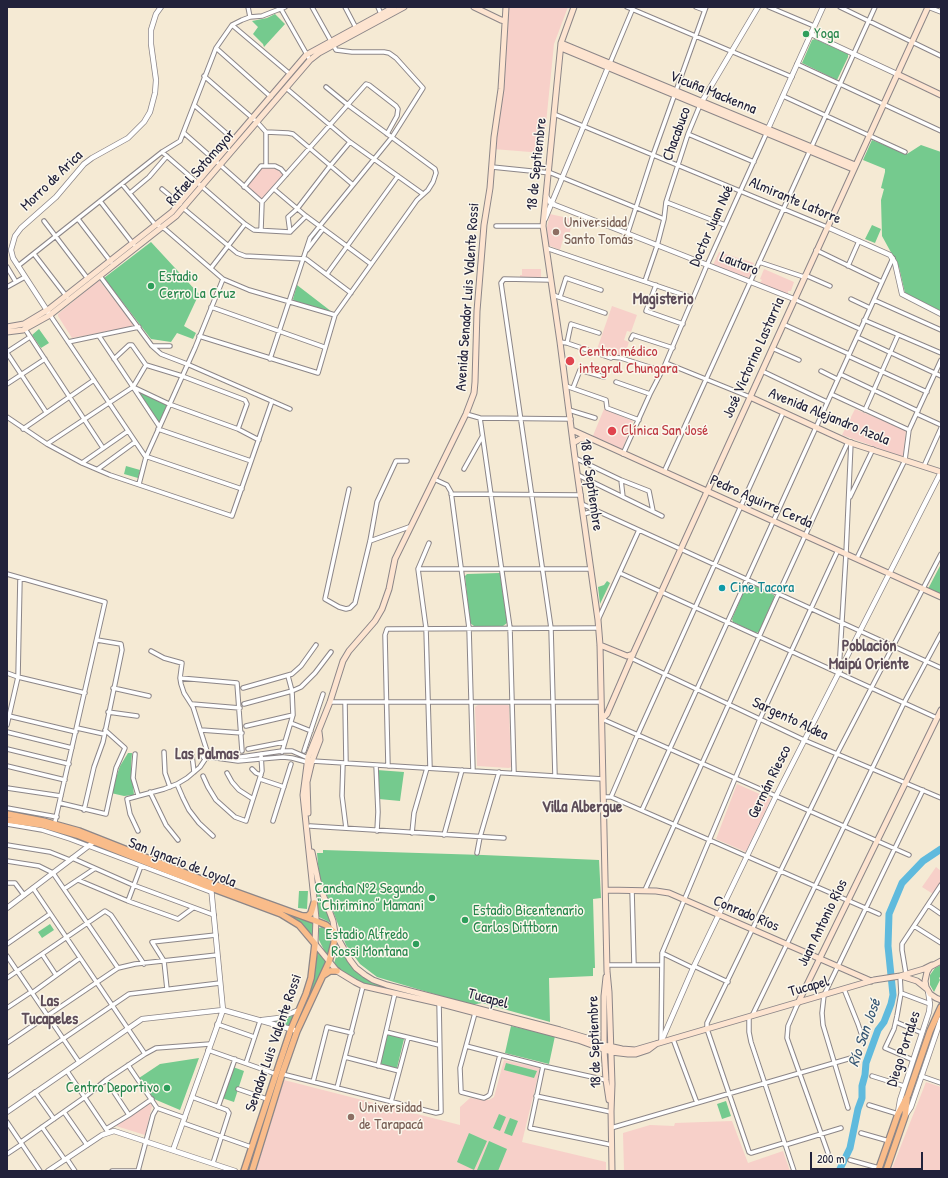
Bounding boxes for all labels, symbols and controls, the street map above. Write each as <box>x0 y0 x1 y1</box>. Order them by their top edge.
place label: Yoga <box>814 25 839 43</box>
marker: Yoga <box>801 29 811 39</box>
street label: Vicuña Mackenna <box>667 67 759 119</box>
street label: Chacabuco <box>659 105 695 163</box>
street label: 18 de Septiembre <box>523 117 551 211</box>
street label: Rafael Sotomayor <box>163 126 239 210</box>
street label: Morro de Arica <box>17 147 87 215</box>
street label: Almirante Latorre <box>746 174 844 228</box>
street label: Doctor Juan Noé <box>686 183 738 269</box>
street label: Avenida Senador Luis Valente Rossi <box>452 202 484 392</box>
place label: Universidad Santo Tomás <box>564 214 633 249</box>
marker: Universidad Santo Tomás <box>551 227 561 237</box>
street label: Lautaro <box>717 248 761 280</box>
place label: Estadio Cerro La Cruz <box>159 268 236 303</box>
marker: Estadio Cerro La Cruz <box>146 281 156 291</box>
district label: Magisterio <box>633 290 693 310</box>
street label: José Victorino Lastarria <box>719 295 789 421</box>
place label: Centro médico integral Chungara <box>579 343 678 378</box>
marker: Centro médico integral Chungara <box>564 355 576 367</box>
street label: Avenida Alejandro Azola <box>766 385 892 449</box>
place label: Clínica San José <box>621 422 708 440</box>
marker: Clínica San José <box>606 425 618 437</box>
street label: 18 de Septiembre <box>576 438 606 532</box>
street label: Pedro Aguirre Cerda <box>707 471 815 533</box>
place label: Cine Tacora <box>730 579 794 597</box>
marker: Cine Tacora <box>717 583 727 593</box>
district label: Población Maipú Oriente <box>829 637 909 675</box>
street label: Sargento Aldea <box>749 694 831 744</box>
street label: Germán Riesco <box>745 743 795 821</box>
district label: Las Palmas <box>175 745 239 765</box>
district label: Villa Albergue <box>542 798 622 818</box>
street label: San Ignacio de Loyola <box>126 834 238 892</box>
street label: Juan Antonio Ríos <box>794 877 852 969</box>
place label: Cancha Nº2 Segundo “Chirimino” Mamani <box>315 880 424 915</box>
street label: Conrado Ríos <box>710 892 782 936</box>
marker: Cancha Nº2 Segundo “Chirimino” Mamani <box>427 893 437 903</box>
place label: Estadio Bicentenario Carlos Dittborn <box>473 902 584 937</box>
marker: Estadio Bicentenario Carlos Dittborn <box>460 915 470 925</box>
place label: Estadio Alfredo Rossi Montana <box>326 926 408 961</box>
marker: Estadio Alfredo Rossi Montana <box>411 939 421 949</box>
street label: Senador Luis Valente Rossi <box>242 972 306 1114</box>
street label: Tucapel <box>787 973 831 1001</box>
street label: Tucapel <box>466 985 510 1013</box>
district label: Las Tucapeles <box>22 992 78 1030</box>
street label: 18 de Septiembre <box>584 995 606 1089</box>
water label: Río San José <box>844 997 886 1069</box>
street label: Diego Portales <box>883 1009 925 1089</box>
place label: Centro Deportivo <box>66 1079 159 1097</box>
marker: Centro Deportivo <box>162 1083 172 1093</box>
place label: Universidad de Tarapacá <box>359 1099 423 1134</box>
marker: Universidad de Tarapacá <box>346 1112 356 1122</box>
scale bar <box>812 1144 925 1170</box>
text: 200 m <box>817 1150 844 1167</box>

